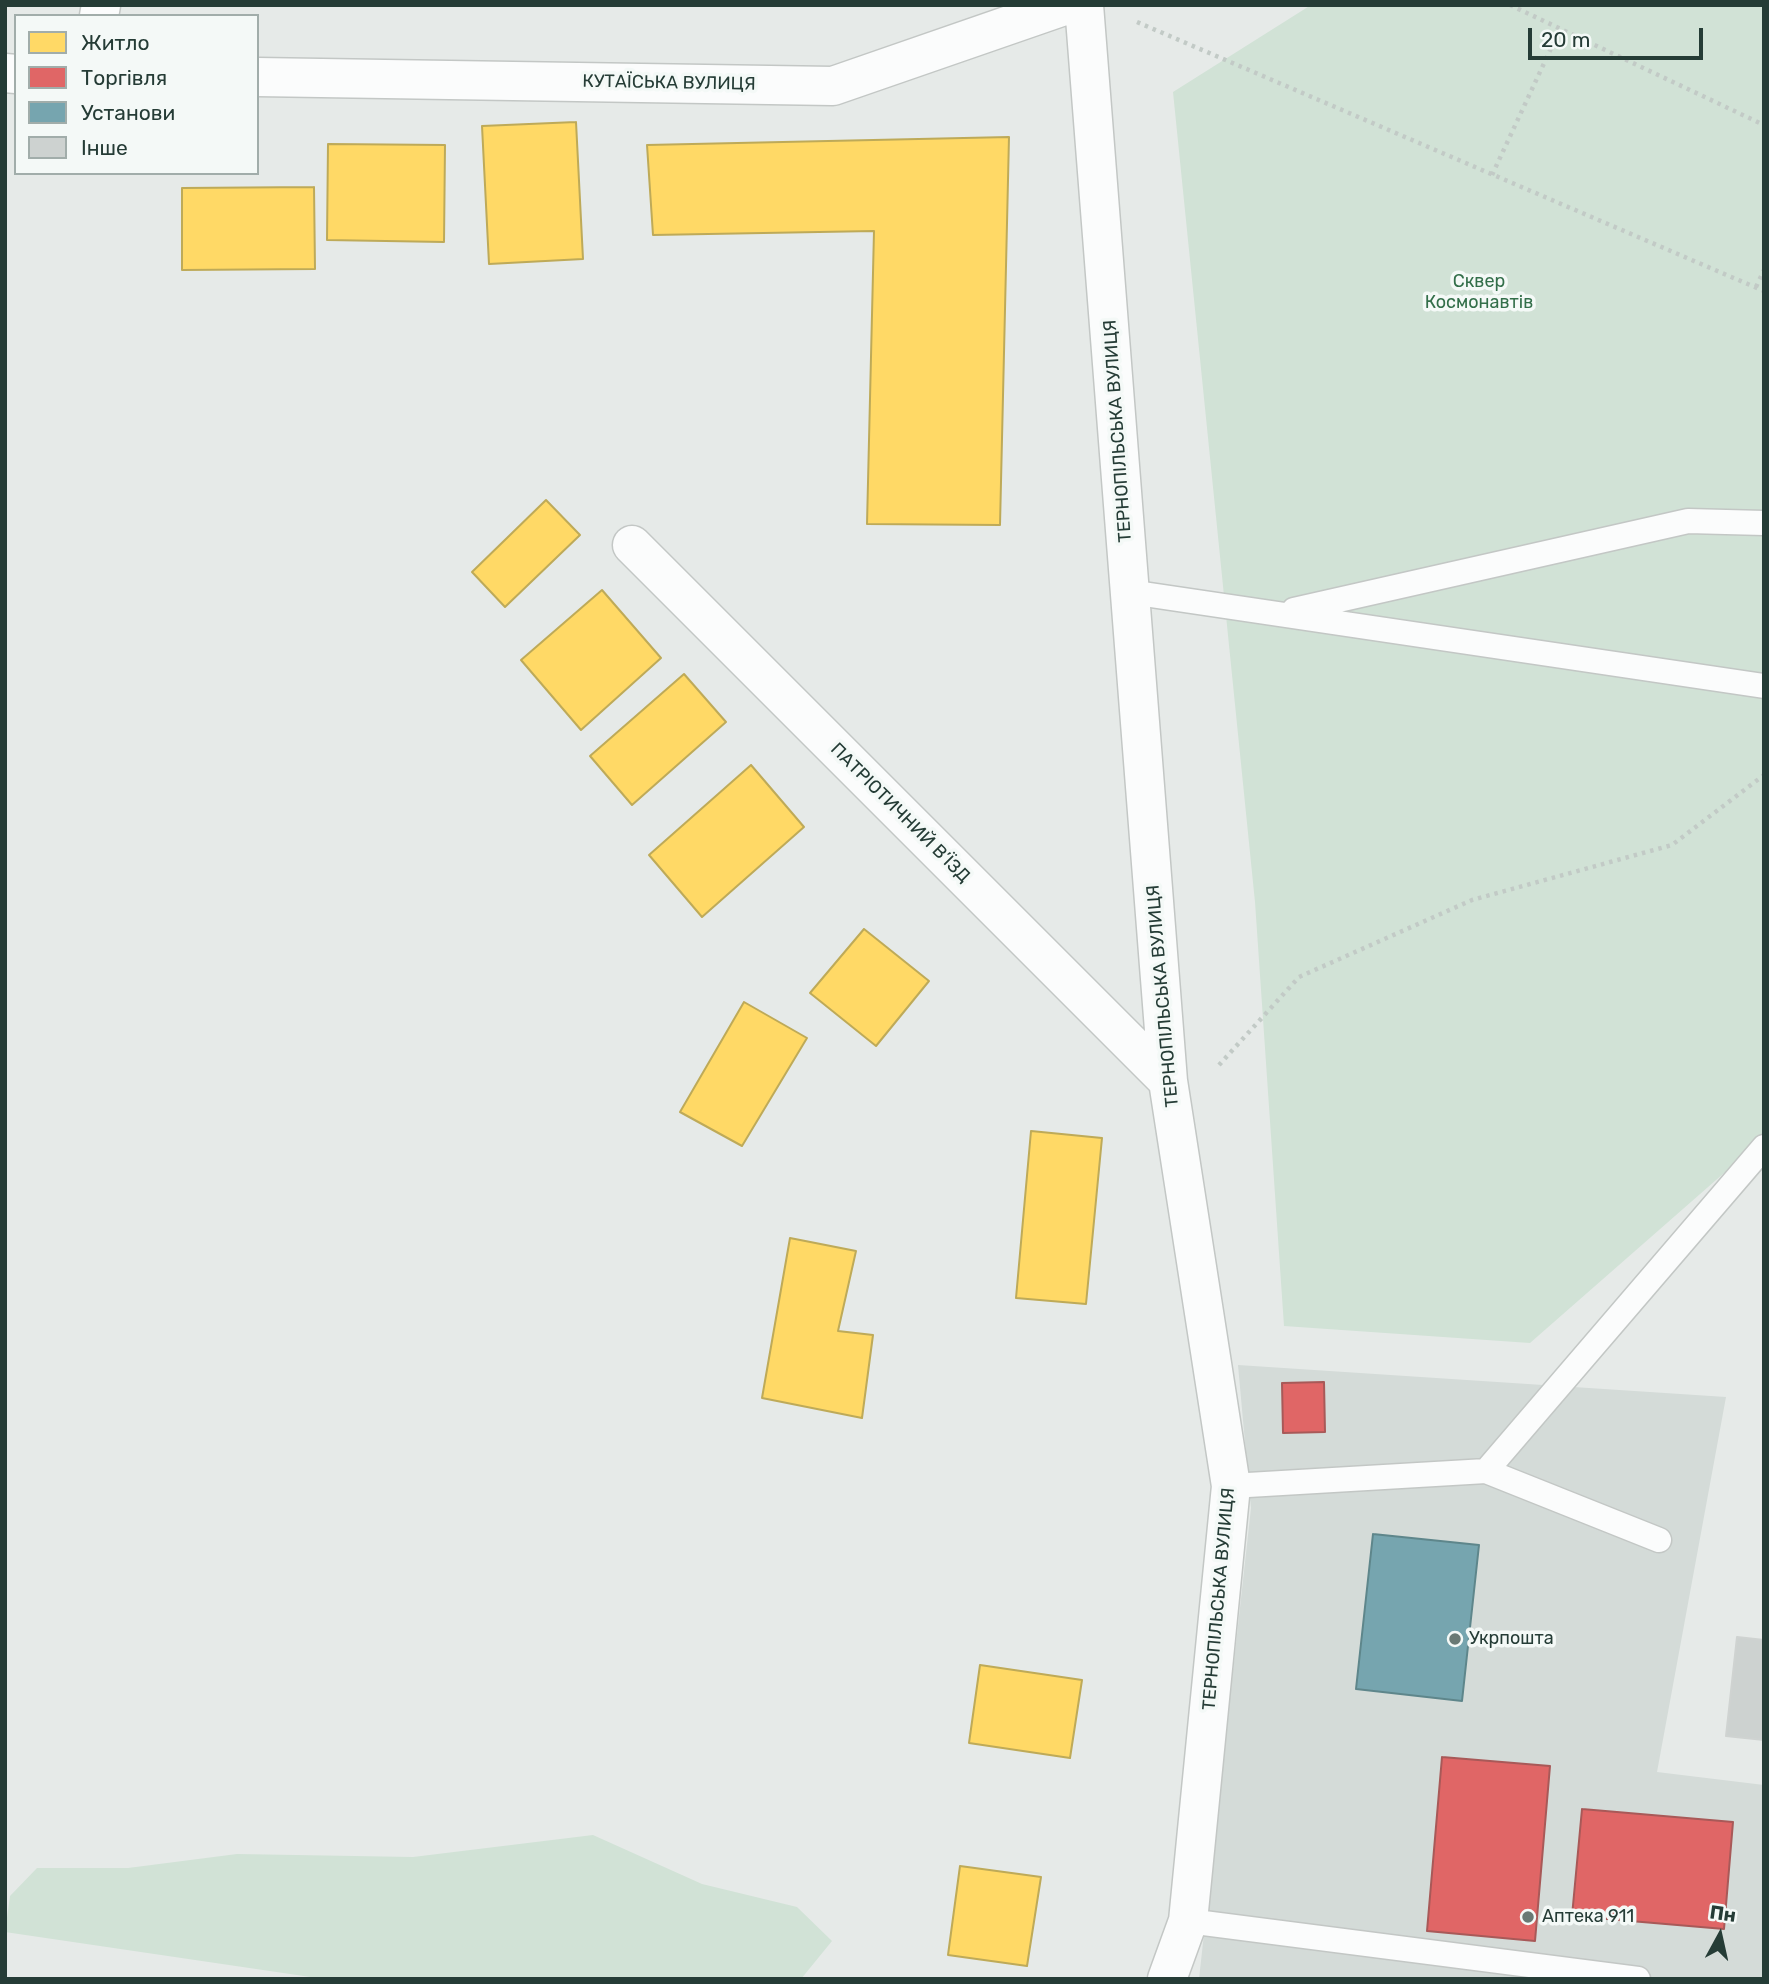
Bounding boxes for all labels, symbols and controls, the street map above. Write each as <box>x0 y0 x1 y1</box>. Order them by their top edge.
legend <box>14 14 259 175</box>
scale bar <box>1531 14 1706 58</box>
text: 20 m <box>1541 27 1590 52</box>
text: Житло <box>81 30 150 55</box>
text: Торгівля <box>81 65 167 90</box>
street label: КУТАЇСЬКА ВУЛИЦЯ <box>582 71 756 95</box>
text: Установи <box>81 100 175 125</box>
text: Інше <box>81 135 128 160</box>
park label: Сквер Космонавтів <box>1425 271 1533 314</box>
street label: ТЕРНОПІЛЬСЬКА ВУЛИЦЯ <box>1099 319 1137 543</box>
street label: ПАТРІОТИЧНИЙ В’ЇЗД <box>826 739 974 887</box>
street label: ТЕРНОПІЛЬСЬКА ВУЛИЦЯ <box>1143 884 1183 1108</box>
street label: ТЕРНОПІЛЬСЬКА ВУЛИЦЯ <box>1199 1487 1239 1711</box>
place label: Укрпошта <box>1469 1628 1554 1650</box>
marker: Укрпошта <box>1447 1631 1463 1647</box>
north arrow <box>1685 1900 1755 1970</box>
text: Пн <box>1708 1900 1738 1927</box>
place label: Аптека 911 <box>1542 1906 1634 1928</box>
marker: Аптека 911 <box>1520 1909 1536 1925</box>

